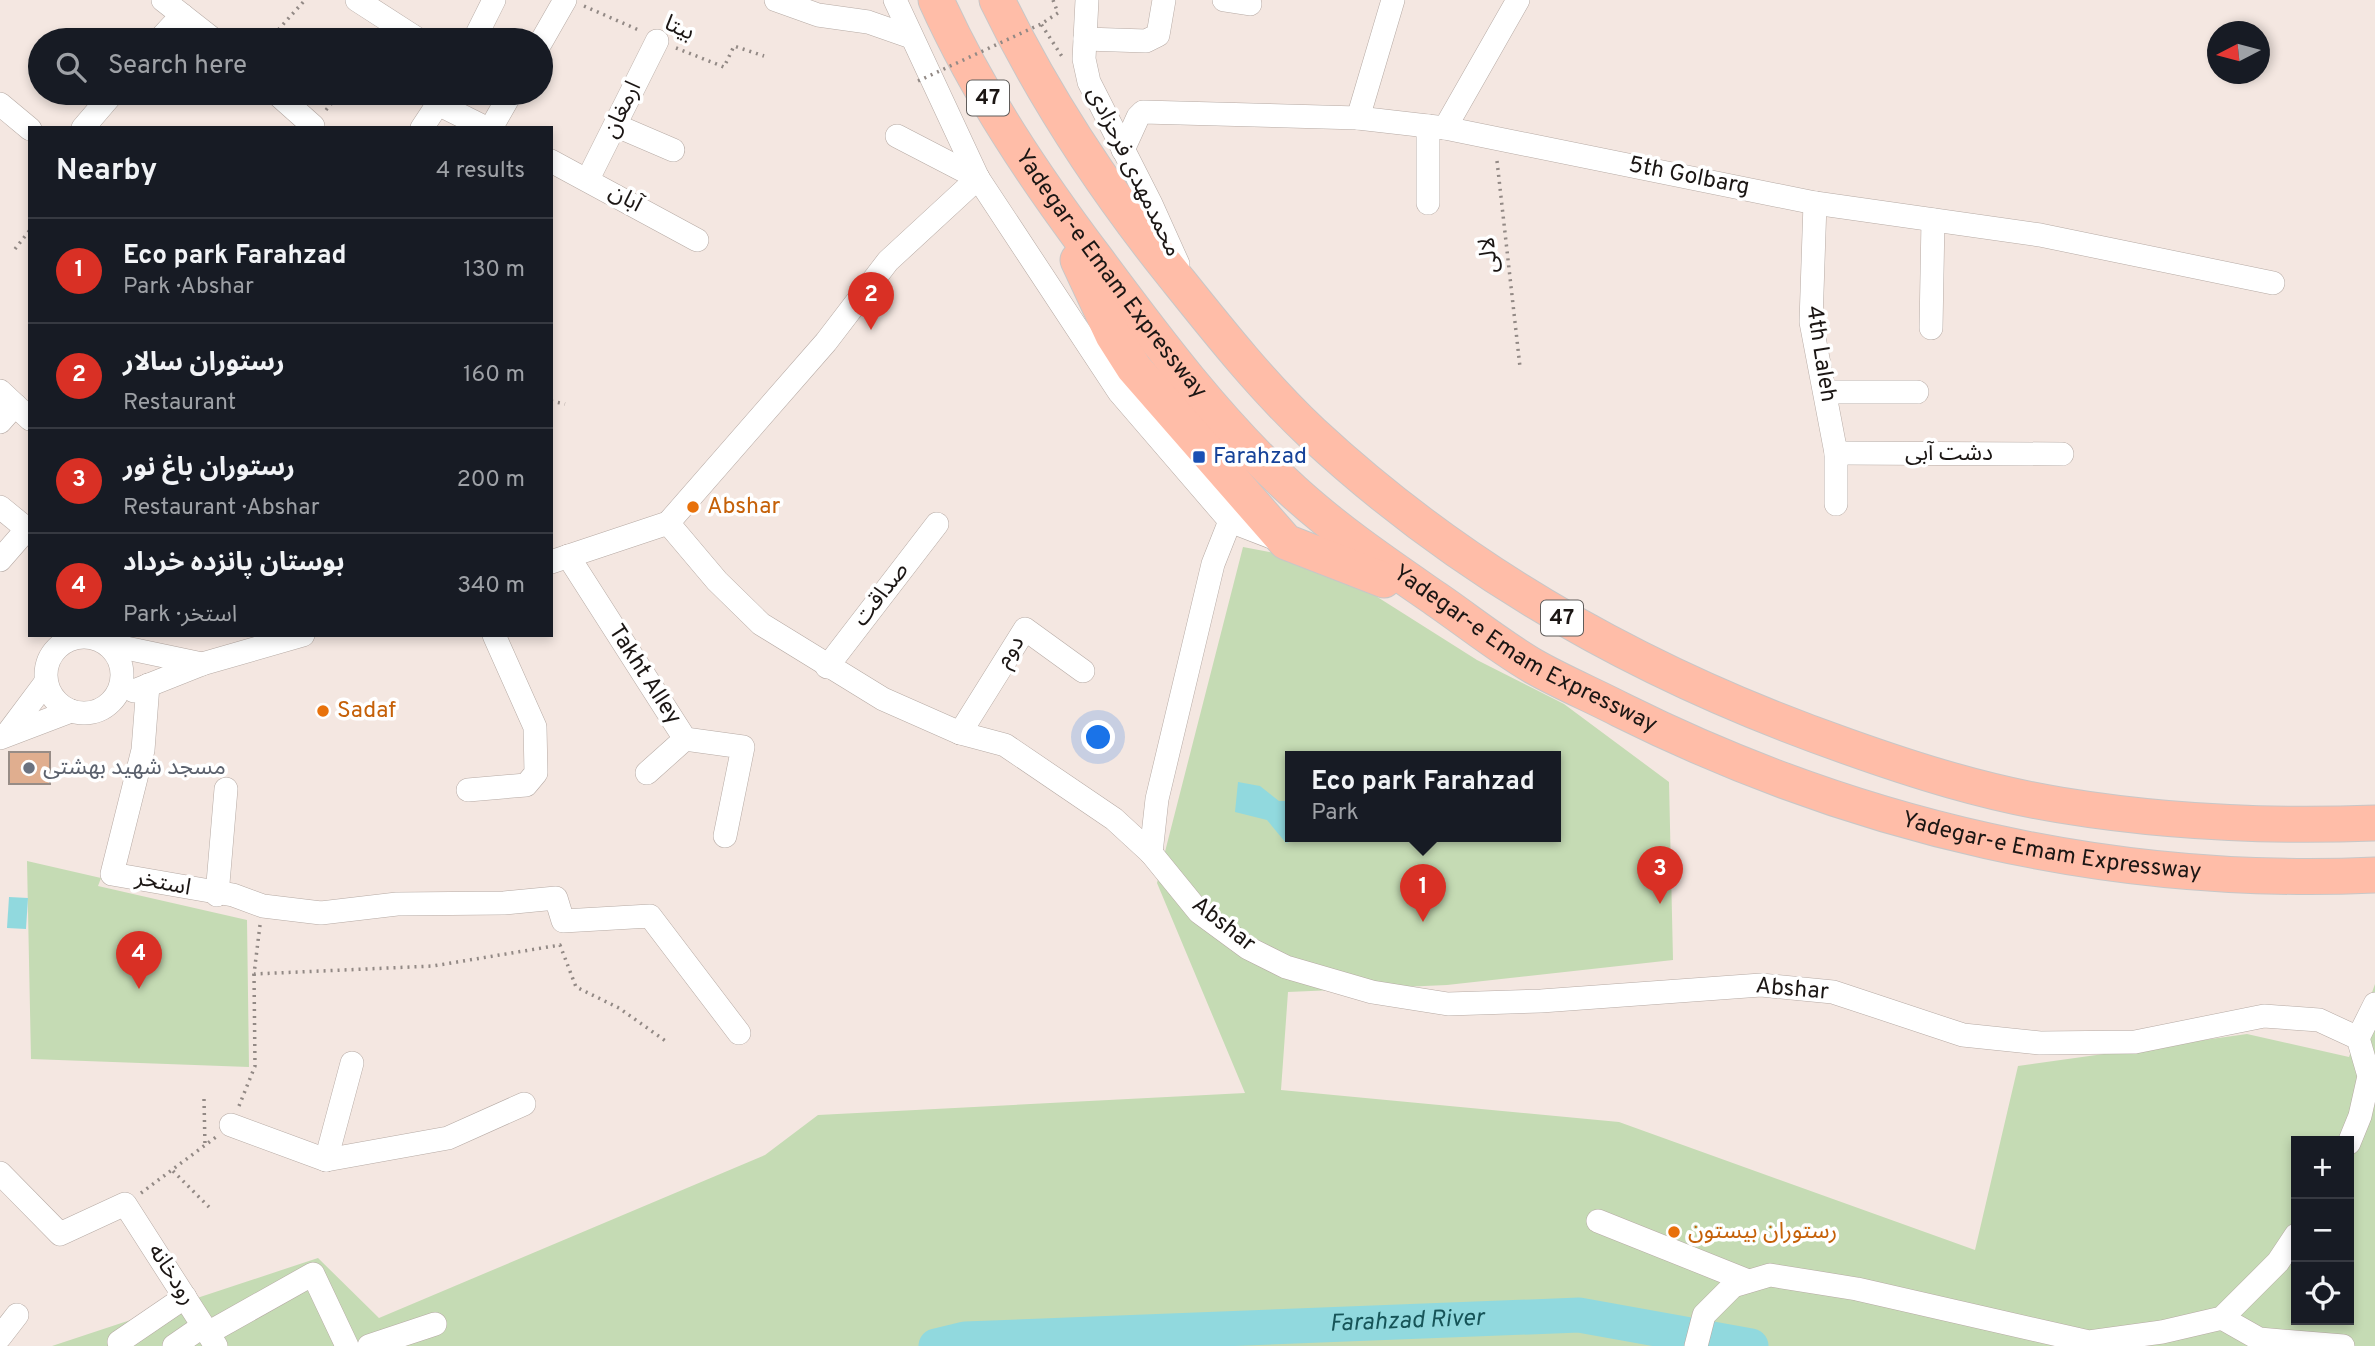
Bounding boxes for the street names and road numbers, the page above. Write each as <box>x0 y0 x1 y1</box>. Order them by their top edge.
street label: بیتا <box>659 10 699 48</box>
street label: ارمغان <box>597 77 649 143</box>
road number: 47 <box>967 80 1009 116</box>
street label: محمدمهدی فرحزادی <box>1079 82 1187 262</box>
street label: Yadegar-e Emam Expressway <box>1008 144 1213 405</box>
street label: 5th Golbarg <box>1626 151 1752 203</box>
street label: آبان <box>603 178 648 221</box>
street label: لالی <box>1474 235 1506 275</box>
street label: 4th Laleh <box>1798 304 1842 404</box>
street label: دشت آبی <box>1905 440 1993 469</box>
street label: صداقت <box>848 557 916 633</box>
street label: Yadegar-e Emam Expressway <box>1387 559 1662 740</box>
road number: 47 <box>1541 600 1583 636</box>
street label: Takht Alley <box>601 619 687 731</box>
street label: دوم <box>990 630 1033 674</box>
street label: Yadegar-e Emam Expressway <box>1899 805 2202 887</box>
street label: استخر <box>132 864 193 904</box>
street label: Abshar <box>1185 891 1261 959</box>
street label: Abshar <box>1754 972 1830 1008</box>
street label: رودخانه <box>141 1239 201 1311</box>

